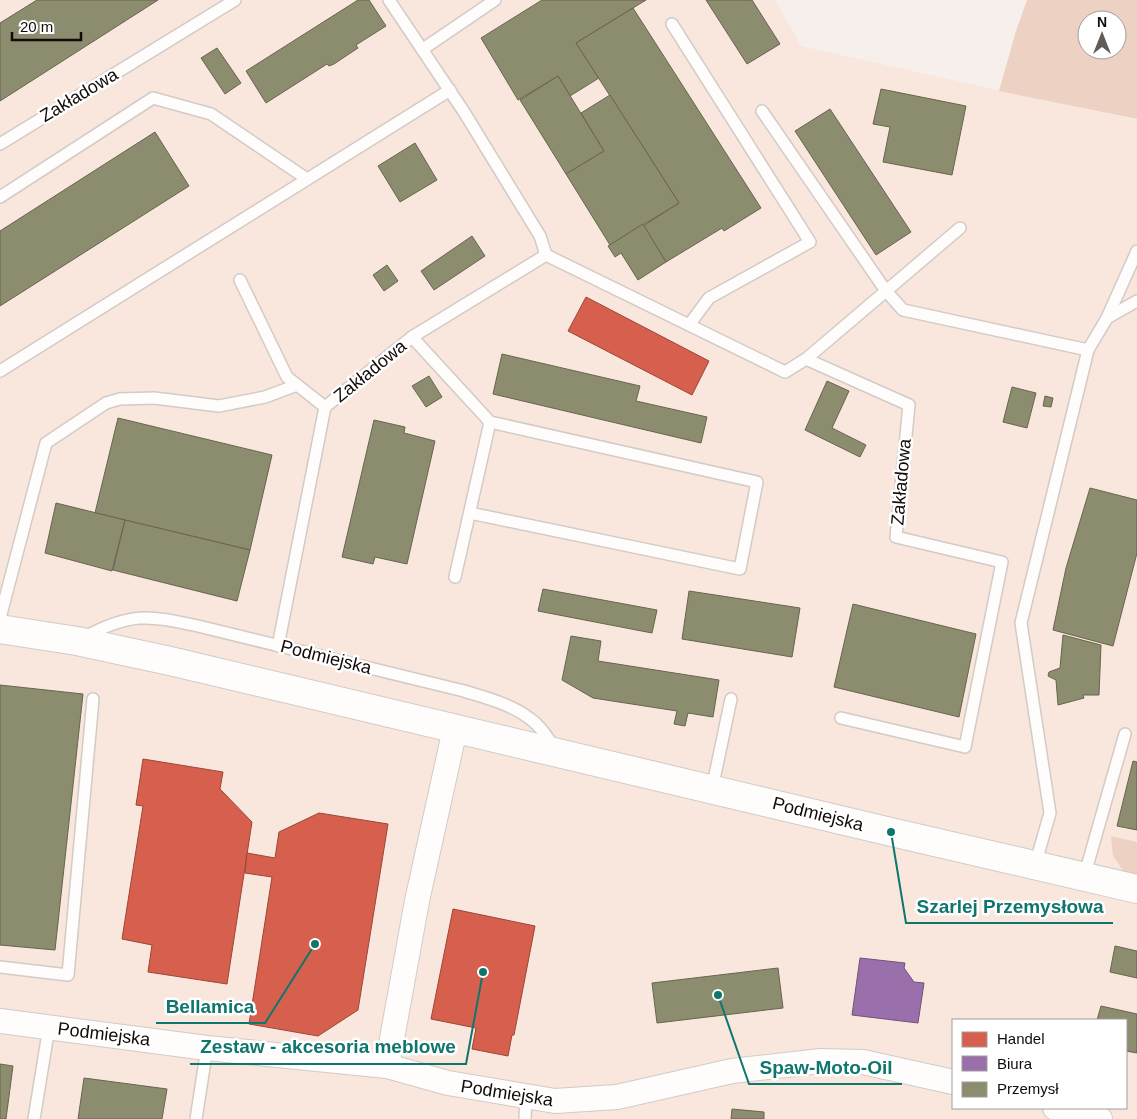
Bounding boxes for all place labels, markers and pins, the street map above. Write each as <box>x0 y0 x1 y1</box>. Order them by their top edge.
callout: Szarlej Przemysłowa <box>906 889 1113 923</box>
callout: Bellamica <box>156 989 265 1023</box>
callout: Zestaw - akcesoria meblowe <box>190 1030 466 1064</box>
callout: Spaw-Moto-Oil <box>749 1050 902 1084</box>

